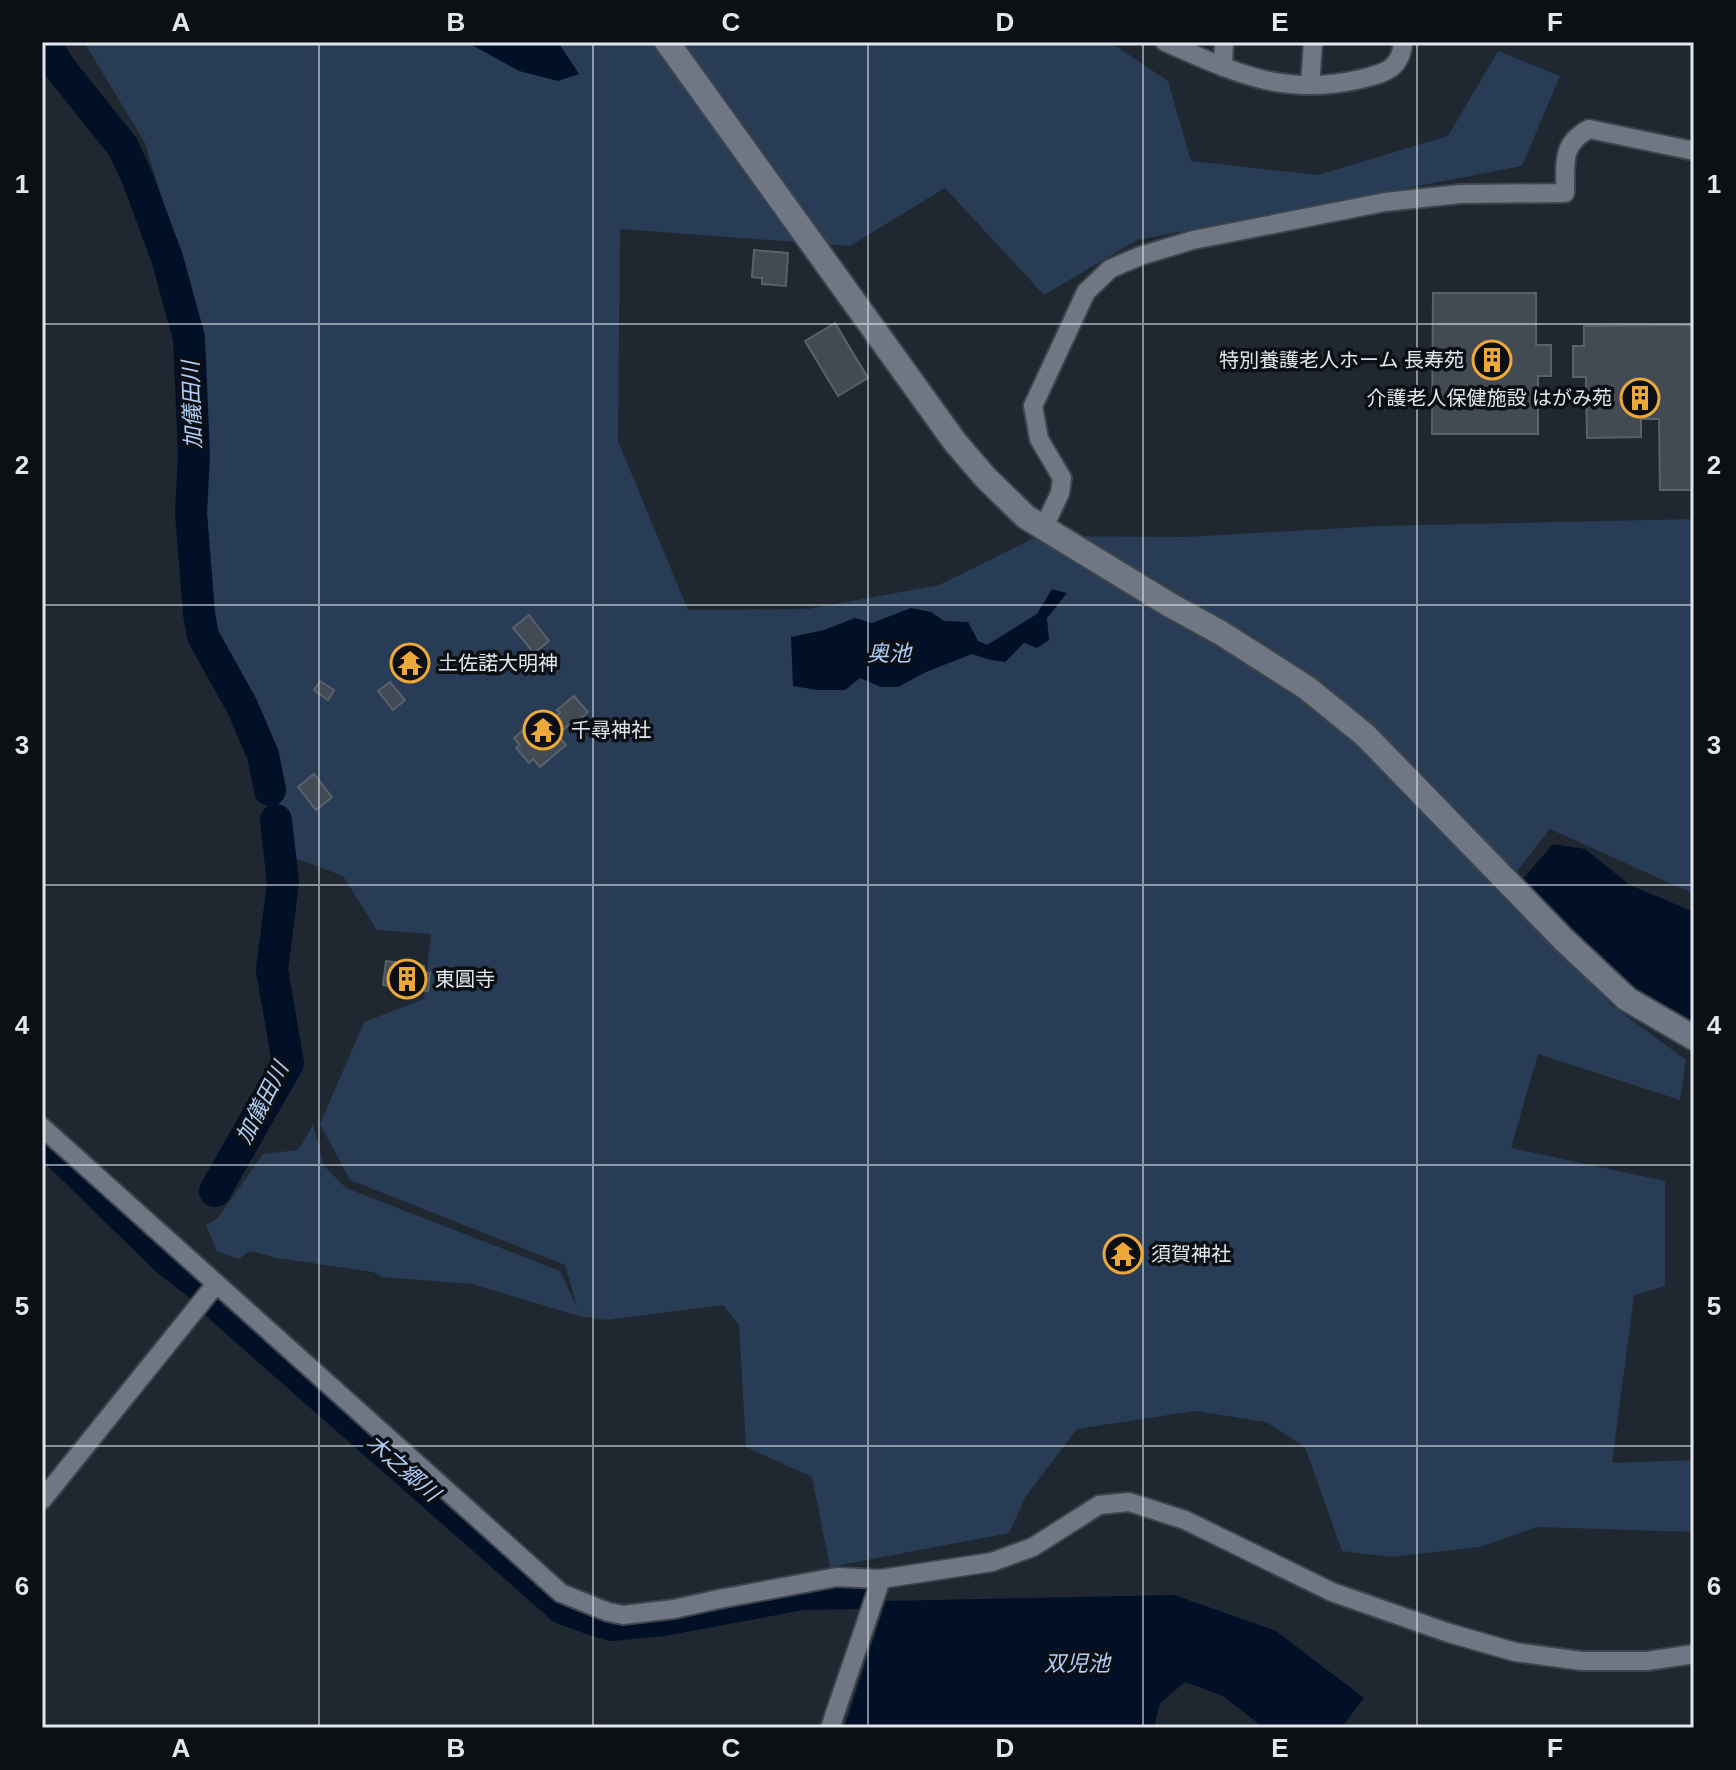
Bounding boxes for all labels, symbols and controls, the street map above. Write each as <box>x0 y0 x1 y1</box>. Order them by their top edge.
text: A <box>172 7 191 37</box>
text: B <box>447 7 465 37</box>
text: C <box>722 7 741 37</box>
text: D <box>996 7 1014 37</box>
text: E <box>1271 7 1289 37</box>
text: F <box>1547 7 1563 37</box>
text: 1 <box>15 169 29 199</box>
text: 1 <box>1707 169 1721 199</box>
building icon: 特別養護老人ホーム 長寿苑 <box>1471 339 1513 381</box>
place label: 特別養護老人ホーム 長寿苑 <box>1219 349 1464 371</box>
water label: 加儀田川 <box>178 359 206 449</box>
building icon: 介護老人保健施設 はがみ苑 <box>1619 377 1661 419</box>
place label: 介護老人保健施設 はがみ苑 <box>1366 387 1612 409</box>
text: 2 <box>15 450 29 480</box>
text: 2 <box>1707 450 1721 480</box>
water label: 奥池 <box>867 641 913 666</box>
temple icon: 土佐諾大明神 <box>389 642 431 684</box>
place label: 土佐諾大明神 <box>438 652 558 674</box>
temple icon: 千尋神社 <box>522 709 564 751</box>
place label: 千尋神社 <box>571 719 651 741</box>
text: 3 <box>15 730 29 760</box>
text: 3 <box>1707 730 1721 760</box>
building icon: 東圓寺 <box>386 958 428 1000</box>
place label: 東圓寺 <box>435 968 495 990</box>
text: 4 <box>15 1010 30 1040</box>
text: 4 <box>1707 1010 1722 1040</box>
water label: 加儀田川 <box>231 1056 294 1148</box>
temple icon: 須賀神社 <box>1102 1233 1144 1275</box>
place label: 須賀神社 <box>1151 1243 1231 1265</box>
text: 5 <box>15 1291 29 1321</box>
text: 5 <box>1707 1291 1721 1321</box>
water label: 木之郷川 <box>362 1430 446 1508</box>
text: 6 <box>15 1571 29 1601</box>
text: 6 <box>1707 1571 1721 1601</box>
water label: 双児池 <box>1044 1651 1112 1676</box>
text: A <box>172 1733 191 1763</box>
text: B <box>447 1733 465 1763</box>
text: C <box>722 1733 741 1763</box>
text: D <box>996 1733 1014 1763</box>
text: E <box>1271 1733 1289 1763</box>
text: F <box>1547 1733 1563 1763</box>

